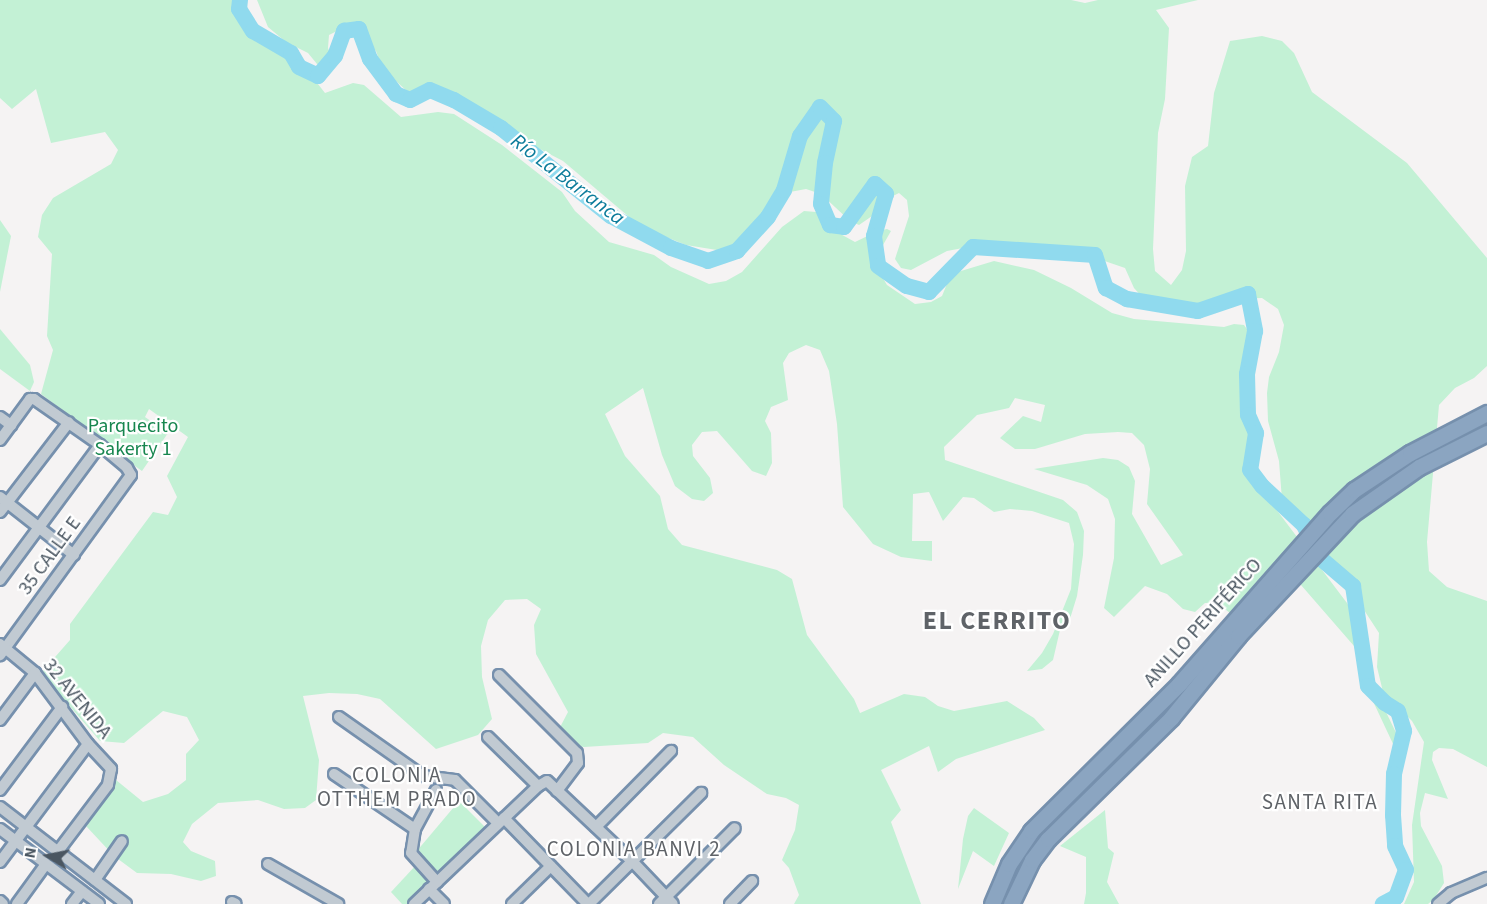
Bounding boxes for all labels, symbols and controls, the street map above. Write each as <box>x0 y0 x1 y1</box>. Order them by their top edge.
water label: Río La Barranca <box>506 128 630 230</box>
park label: Parquecito Sakerty 1 <box>88 414 178 461</box>
street label: 35 CALLE E <box>14 512 86 600</box>
street label: ANILLO PERIFÉRICO <box>1139 554 1267 692</box>
district label: EL CERRITO <box>923 605 1071 637</box>
street label: 32 AVENIDA <box>37 654 117 744</box>
district label: COLONIA OTTHEM PRADO <box>317 762 477 812</box>
district label: SANTA RITA <box>1262 789 1378 815</box>
north arrow <box>18 826 78 886</box>
district label: COLONIA BANVI 2 <box>547 836 721 862</box>
text: N <box>19 846 42 860</box>

